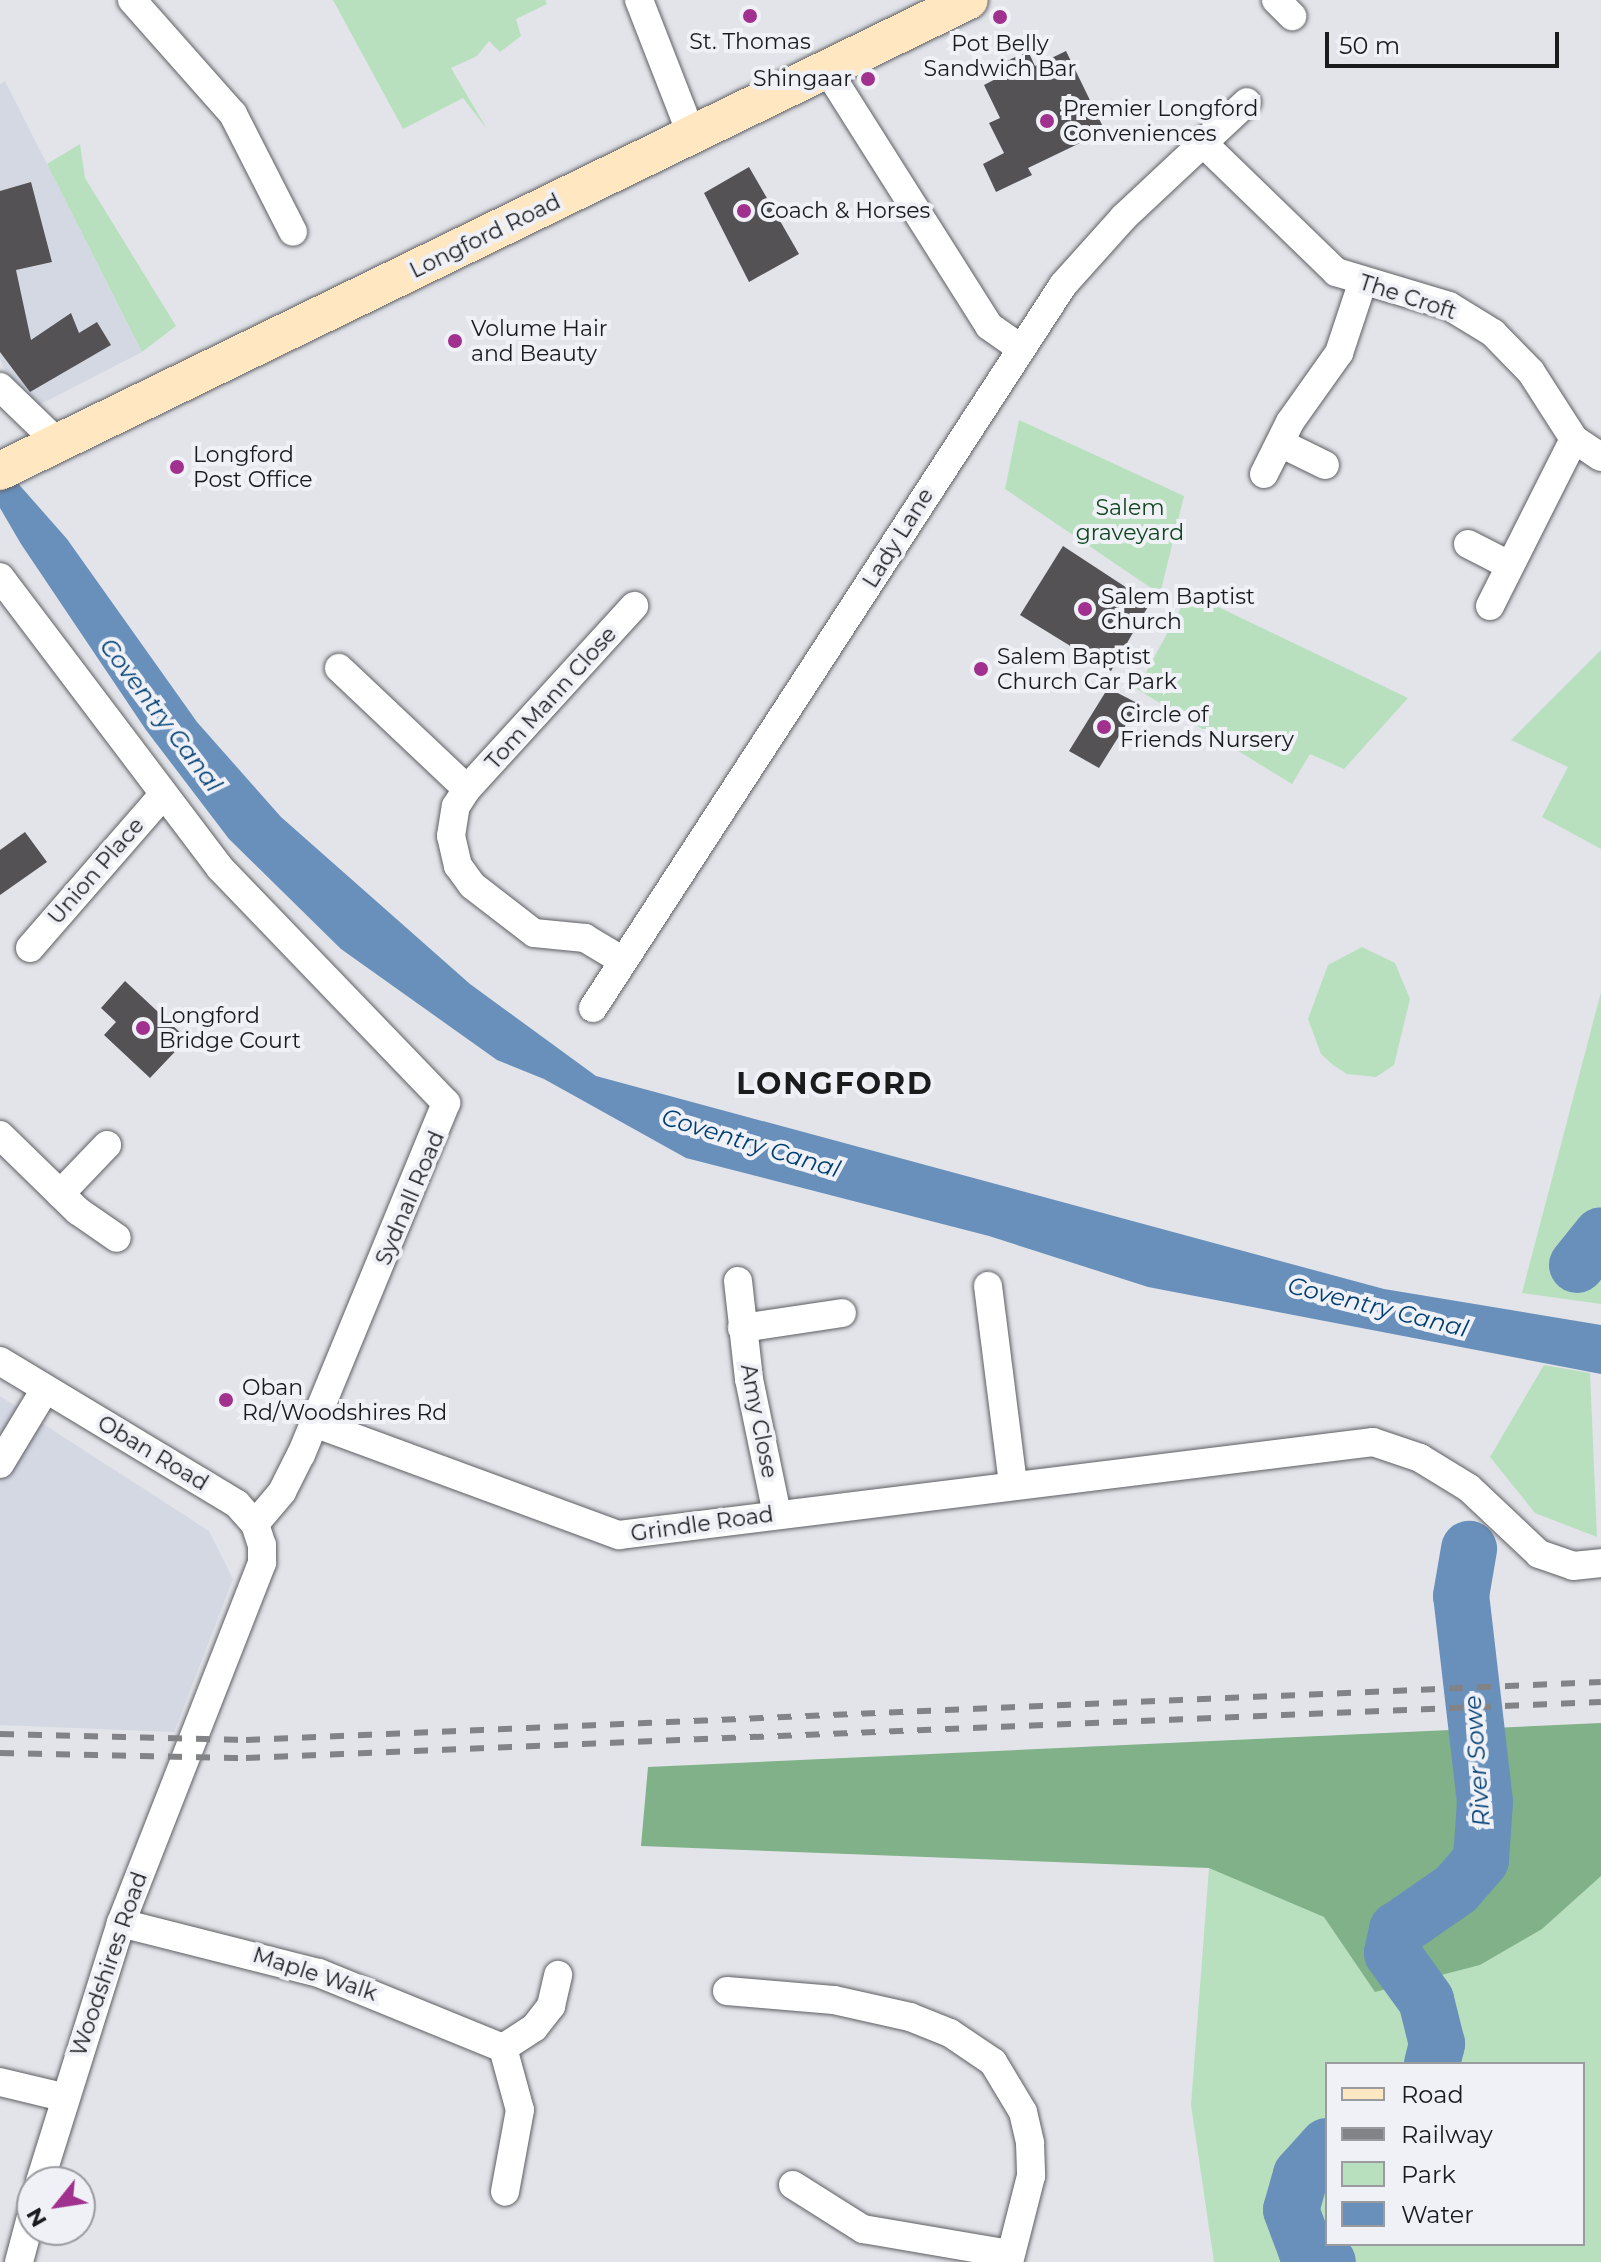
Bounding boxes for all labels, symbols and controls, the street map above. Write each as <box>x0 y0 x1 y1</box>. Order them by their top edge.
marker: St. Thomas <box>741 7 759 25</box>
marker: Pot Belly Sandwich Bar <box>991 8 1009 26</box>
scale bar <box>1329 16 1563 66</box>
place label: St. Thomas <box>689 29 811 55</box>
place label: Pot Belly Sandwich Bar <box>924 30 1076 82</box>
text: 50 m <box>1339 31 1400 60</box>
place label: Shingaar <box>753 66 852 92</box>
marker: Shingaar <box>859 70 877 88</box>
place label: Premier Longford Conveniences <box>1063 95 1258 146</box>
marker: Premier Longford Conveniences <box>1038 112 1056 130</box>
street label: Longford Road <box>405 188 565 284</box>
place label: Coach & Horses <box>760 198 930 224</box>
marker: Coach & Horses <box>735 202 753 220</box>
street label: The Croft <box>1356 269 1460 325</box>
place label: Volume Hair and Beauty <box>471 315 608 366</box>
marker: Volume Hair and Beauty <box>446 332 464 350</box>
place label: Longford Post Office <box>193 441 313 492</box>
marker: Longford Post Office <box>168 458 186 476</box>
street label: Lady Lane <box>857 483 939 593</box>
park label: Salem graveyard <box>1076 494 1184 546</box>
place label: Salem Baptist Church <box>1101 583 1255 634</box>
marker: Salem Baptist Church <box>1076 600 1094 618</box>
street label: Tom Mann Close <box>480 621 622 775</box>
water label: Coventry Canal <box>94 632 228 798</box>
place label: Salem Baptist Church Car Park <box>997 643 1177 694</box>
marker: Salem Baptist Church Car Park <box>972 660 990 678</box>
place label: Circle of Friends Nursery <box>1120 701 1294 752</box>
marker: Circle of Friends Nursery <box>1095 718 1113 736</box>
street label: Union Place <box>42 812 150 930</box>
place label: Longford Bridge Court <box>159 1002 301 1054</box>
marker: Longford Bridge Court <box>134 1019 152 1037</box>
district label: LONGFORD <box>736 1066 934 1102</box>
water label: Coventry Canal <box>658 1102 844 1184</box>
street label: Sydnall Road <box>370 1127 450 1269</box>
water label: Coventry Canal <box>1285 1271 1471 1343</box>
street label: Amy Close <box>735 1362 783 1480</box>
place label: Oban Rd/Woodshires Rd <box>242 1374 447 1426</box>
marker: Oban Rd/Woodshires Rd <box>217 1391 235 1409</box>
street label: Oban Road <box>93 1410 213 1496</box>
street label: Grindle Road <box>629 1501 775 1547</box>
water label: River Sowe <box>1458 1694 1496 1828</box>
street label: Woodshires Road <box>65 1868 153 2060</box>
street label: Maple Walk <box>250 1941 380 2007</box>
legend <box>1325 2062 1585 2246</box>
text: Road <box>1401 2080 1464 2109</box>
text: Railway <box>1401 2120 1493 2149</box>
text: Park <box>1401 2160 1456 2189</box>
north arrow <box>16 2166 96 2246</box>
text: Water <box>1401 2200 1474 2229</box>
text: N <box>20 2203 53 2232</box>

